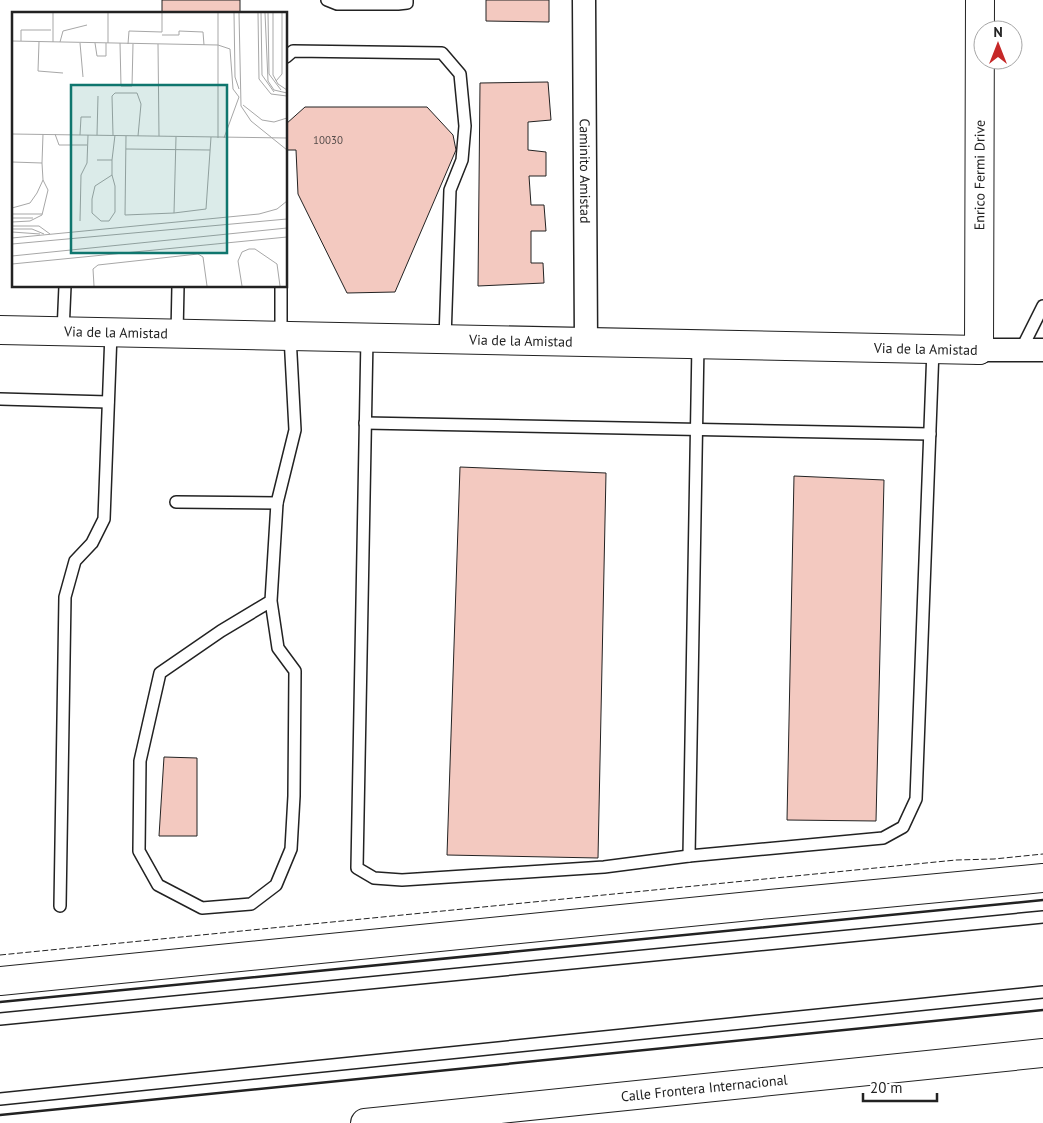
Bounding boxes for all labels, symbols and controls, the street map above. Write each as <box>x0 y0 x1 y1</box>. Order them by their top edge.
inset map <box>12 12 288 288</box>
north arrow <box>973 20 1023 70</box>
text: N <box>993 23 1003 41</box>
street label: Caminito Amistad <box>576 118 594 224</box>
street label: Enrico Fermi Drive <box>970 120 989 230</box>
house number: 10030 <box>313 133 343 147</box>
street label: Via de la Amistad <box>63 322 168 342</box>
street label: Via de la Amistad <box>468 331 573 351</box>
street label: Via de la Amistad <box>873 339 978 359</box>
street label: Calle Frontera Internacional <box>620 1070 788 1106</box>
scale bar <box>863 1070 937 1102</box>
text: 20 m <box>870 1078 903 1097</box>

